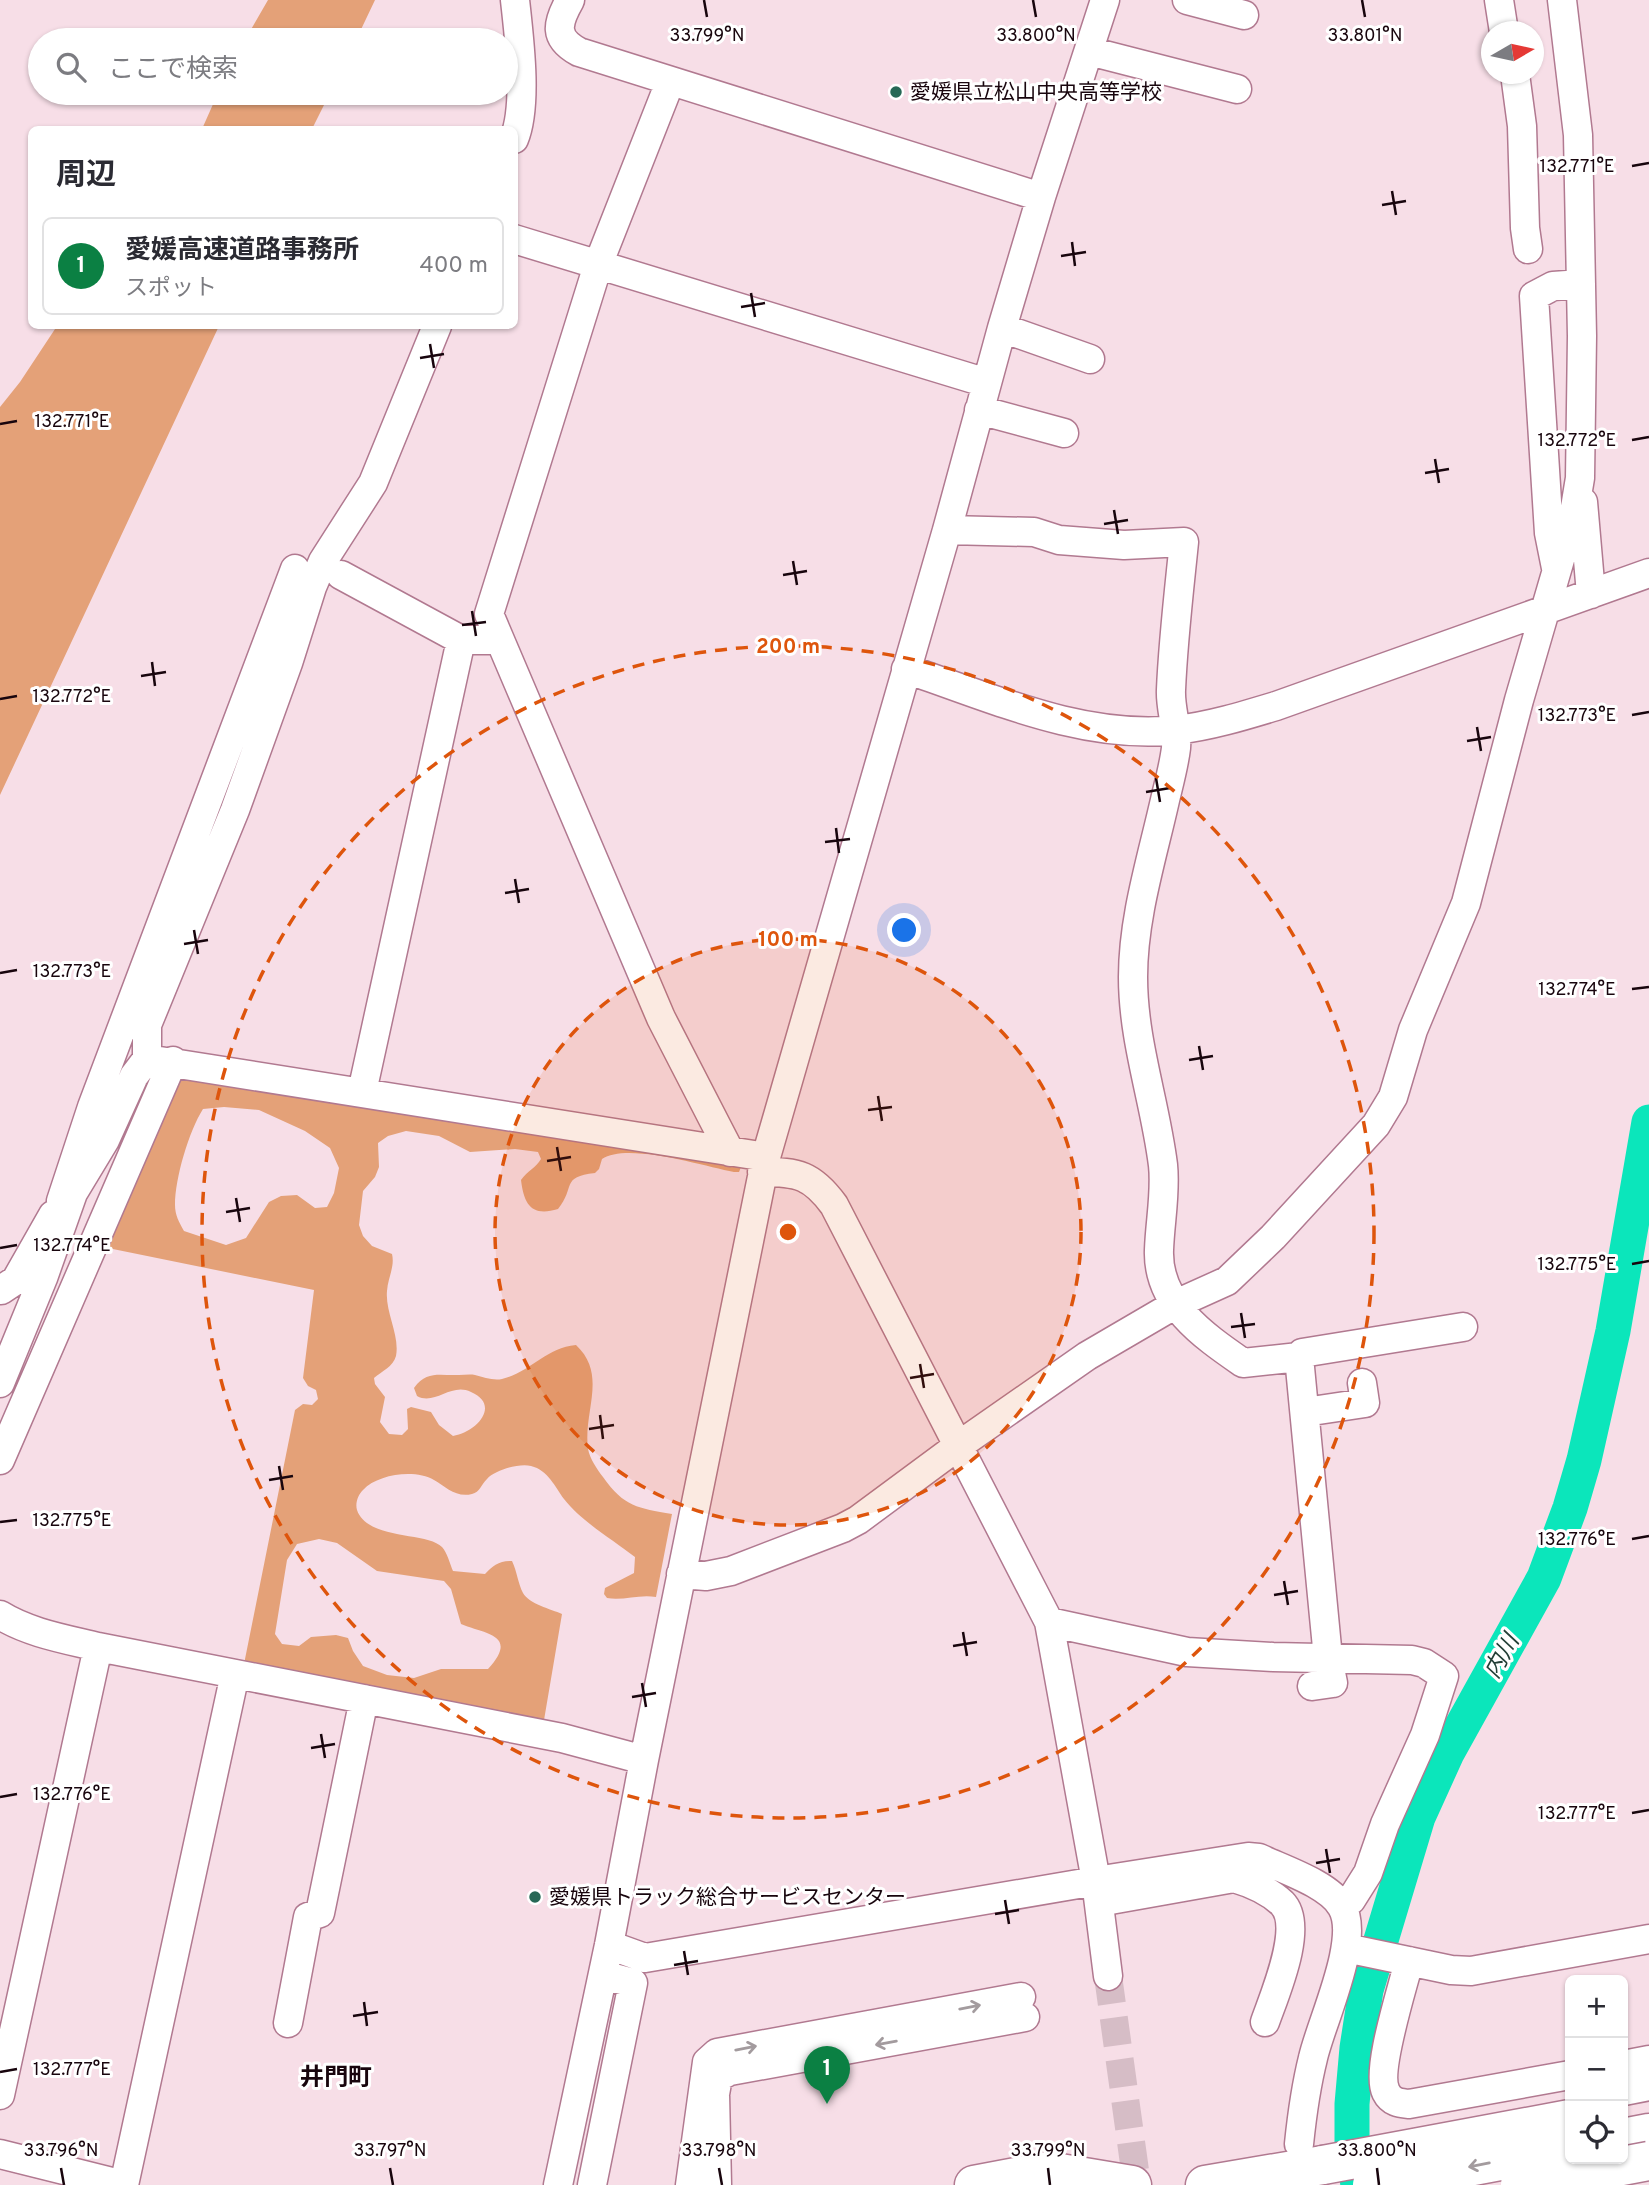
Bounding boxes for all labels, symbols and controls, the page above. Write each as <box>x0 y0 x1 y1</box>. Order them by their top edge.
north arrow <box>1481 21 1544 84</box>
text: 33.799°N <box>670 25 744 48</box>
text: 33.800°N <box>996 25 1076 48</box>
text: 33.801°N <box>1328 25 1402 48</box>
search box <box>28 28 518 105</box>
icon: search <box>52 48 90 86</box>
text: ここで検索 <box>108 54 238 87</box>
place label: 愛媛県立松山中央高等学校 <box>910 80 1162 107</box>
marker: 愛媛県立松山中央高等学校 <box>888 84 904 100</box>
text: 132.771°E <box>1539 156 1615 179</box>
text: 周辺 <box>56 158 116 195</box>
text: 愛媛高速道路事務所 <box>125 235 359 268</box>
text: 1 <box>76 252 86 281</box>
text: 400 m <box>419 252 488 281</box>
text: スポット <box>125 275 217 304</box>
text: 132.771°E <box>34 411 110 434</box>
text: 132.772°E <box>1538 430 1616 453</box>
text: 200 m <box>756 634 820 661</box>
text: 132.772°E <box>33 686 111 709</box>
text: 132.773°E <box>1538 705 1616 728</box>
your location <box>887 913 921 947</box>
text: 100 m <box>758 927 818 954</box>
text: 132.773°E <box>33 961 111 984</box>
text: 132.774°E <box>1538 979 1616 1002</box>
centre of rings <box>776 1220 800 1244</box>
text: 132.774°E <box>33 1235 111 1258</box>
text: 132.775°E <box>1537 1254 1617 1277</box>
text: 132.775°E <box>32 1510 112 1533</box>
text: 132.776°E <box>1538 1529 1616 1552</box>
water label: 内川 <box>1479 1627 1528 1684</box>
text: 132.776°E <box>33 1784 111 1807</box>
text: 132.777°E <box>1538 1803 1616 1826</box>
place label: 愛媛県トラック総合サービスセンター <box>549 1885 906 1912</box>
marker: 愛媛県トラック総合サービスセンター <box>527 1889 543 1905</box>
map controls <box>1565 1975 1628 2164</box>
button: + <box>1565 1975 1628 2038</box>
one-way arrow <box>958 1999 981 2013</box>
one-way arrow <box>875 2036 898 2050</box>
button: − <box>1565 2038 1628 2101</box>
one-way arrow <box>734 2041 757 2054</box>
pin: 1 <box>804 2046 850 2104</box>
text: 132.777°E <box>33 2059 111 2082</box>
district label: 井門町 <box>300 2064 372 2094</box>
button: locate <box>1565 2101 1628 2164</box>
text: 33.796°N <box>24 2140 98 2163</box>
text: 33.797°N <box>354 2140 426 2163</box>
text: 33.798°N <box>681 2140 757 2163</box>
text: 33.799°N <box>1011 2140 1085 2163</box>
text: 33.800°N <box>1337 2140 1417 2163</box>
one-way arrow <box>1468 2159 1491 2172</box>

